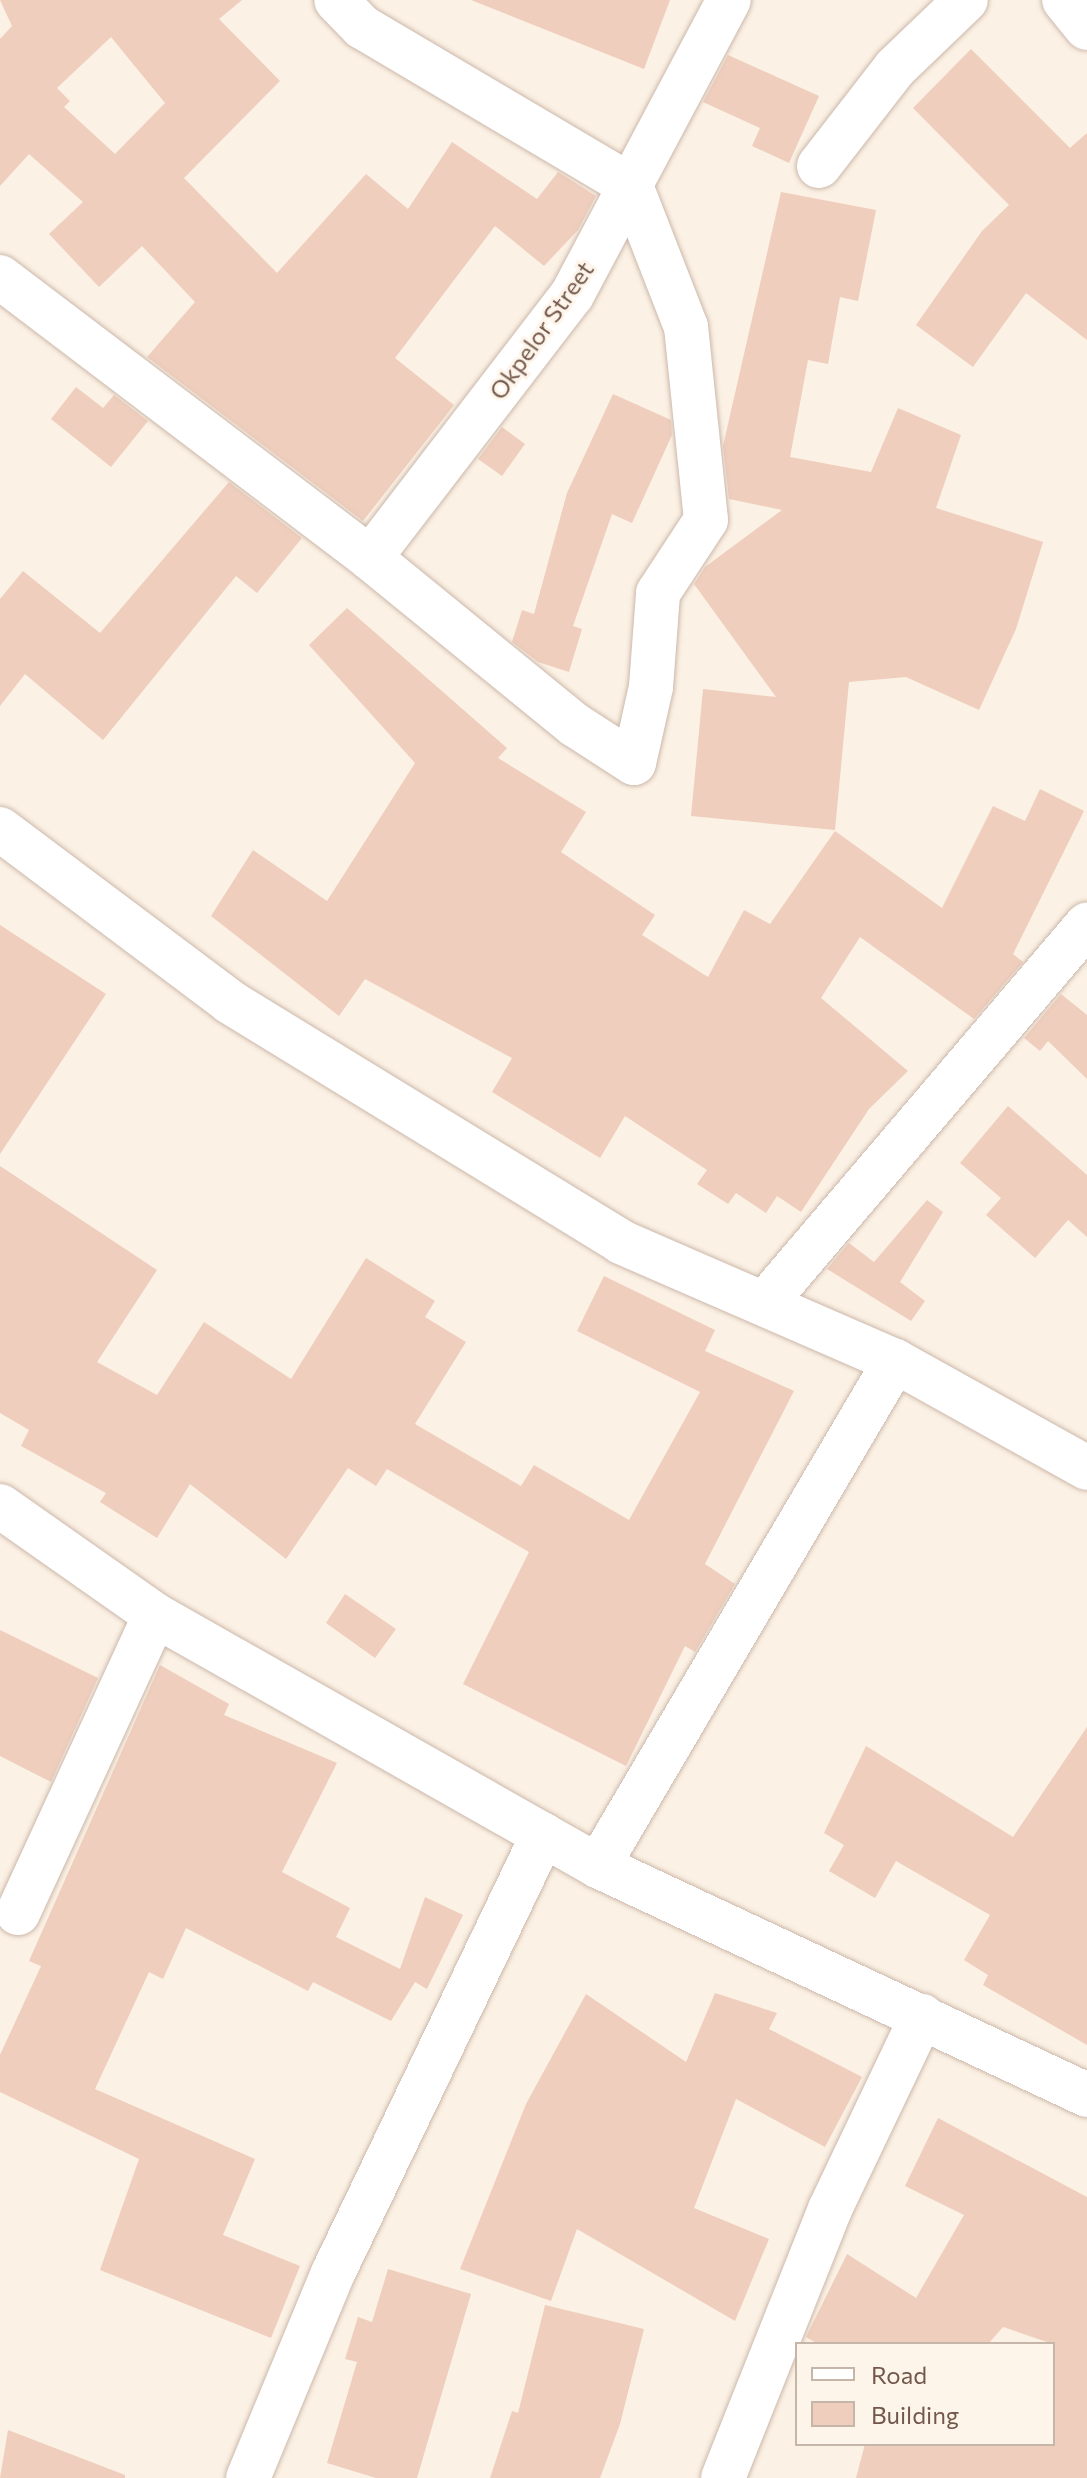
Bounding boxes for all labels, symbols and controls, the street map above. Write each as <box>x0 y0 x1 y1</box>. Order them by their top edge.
street label: Okpelor Street <box>483 255 599 405</box>
legend <box>795 2342 1055 2446</box>
text: Road <box>871 2360 927 2389</box>
text: Building <box>871 2400 959 2429</box>

